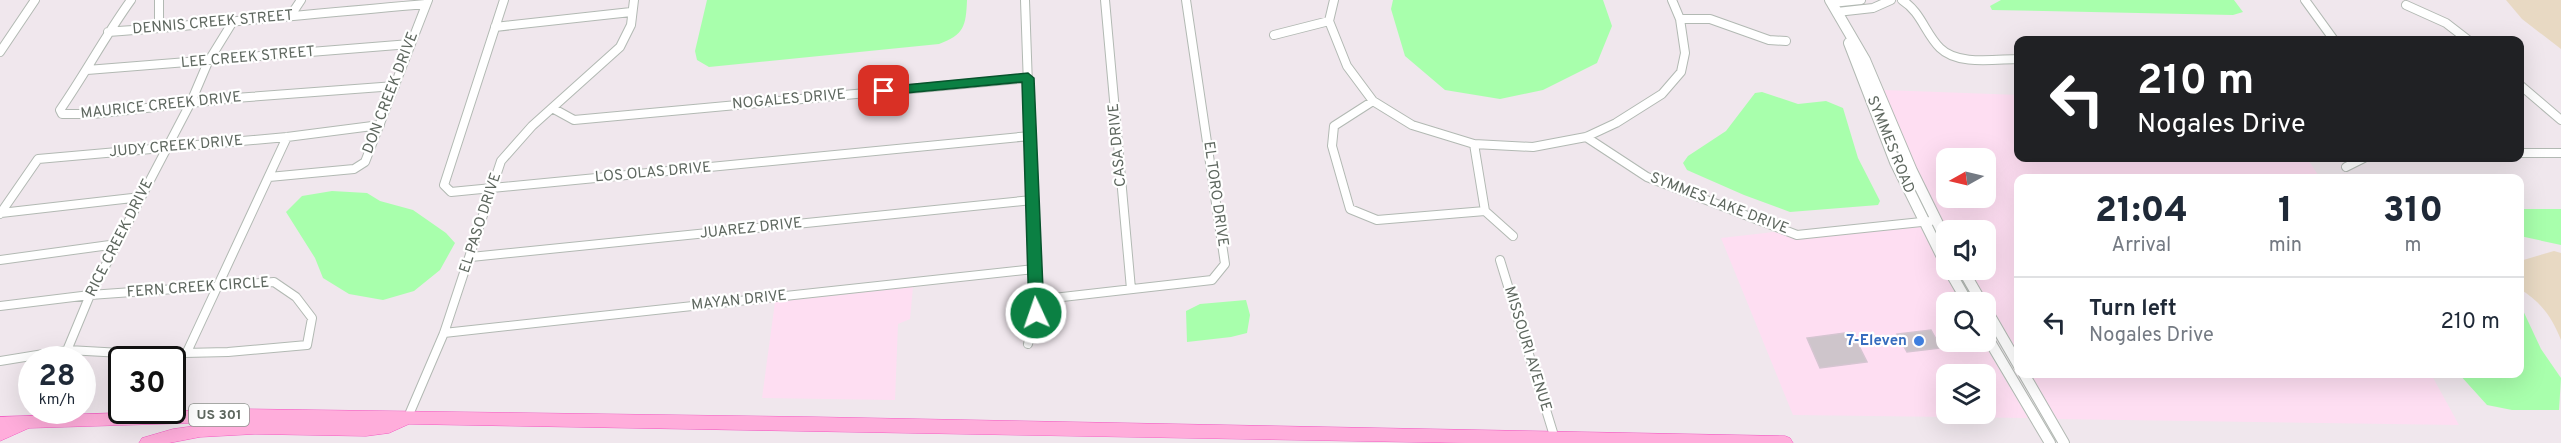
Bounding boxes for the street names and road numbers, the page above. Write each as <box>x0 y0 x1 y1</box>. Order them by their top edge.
street label: DENNIS CREEK STREET <box>132 6 294 40</box>
street label: DON CREEK DRIVE <box>359 29 423 157</box>
street label: LEE CREEK STREET <box>180 43 316 73</box>
street label: NOGALES DRIVE <box>731 86 847 114</box>
street label: MAURICE CREEK DRIVE <box>80 88 242 124</box>
street label: SYMMES ROAD <box>1862 93 1918 197</box>
street label: CASA DRIVE <box>1105 102 1131 188</box>
street label: JUDY CREEK DRIVE <box>108 132 244 162</box>
street label: EL TORO DRIVE <box>1198 140 1232 248</box>
street label: LOS OLAS DRIVE <box>594 158 712 188</box>
street label: SYMMES LAKE DRIVE <box>1647 169 1791 239</box>
street label: EL PASO DRIVE <box>456 170 506 276</box>
street label: RICE CREEK DRIVE <box>82 176 158 300</box>
street label: JUAREZ DRIVE <box>699 214 803 244</box>
street label: FERN CREEK CIRCLE <box>126 274 270 302</box>
street label: MISSOURI AVENUE <box>1499 284 1555 414</box>
street label: MAYAN DRIVE <box>690 287 788 315</box>
road number: US 301 <box>189 404 249 426</box>

